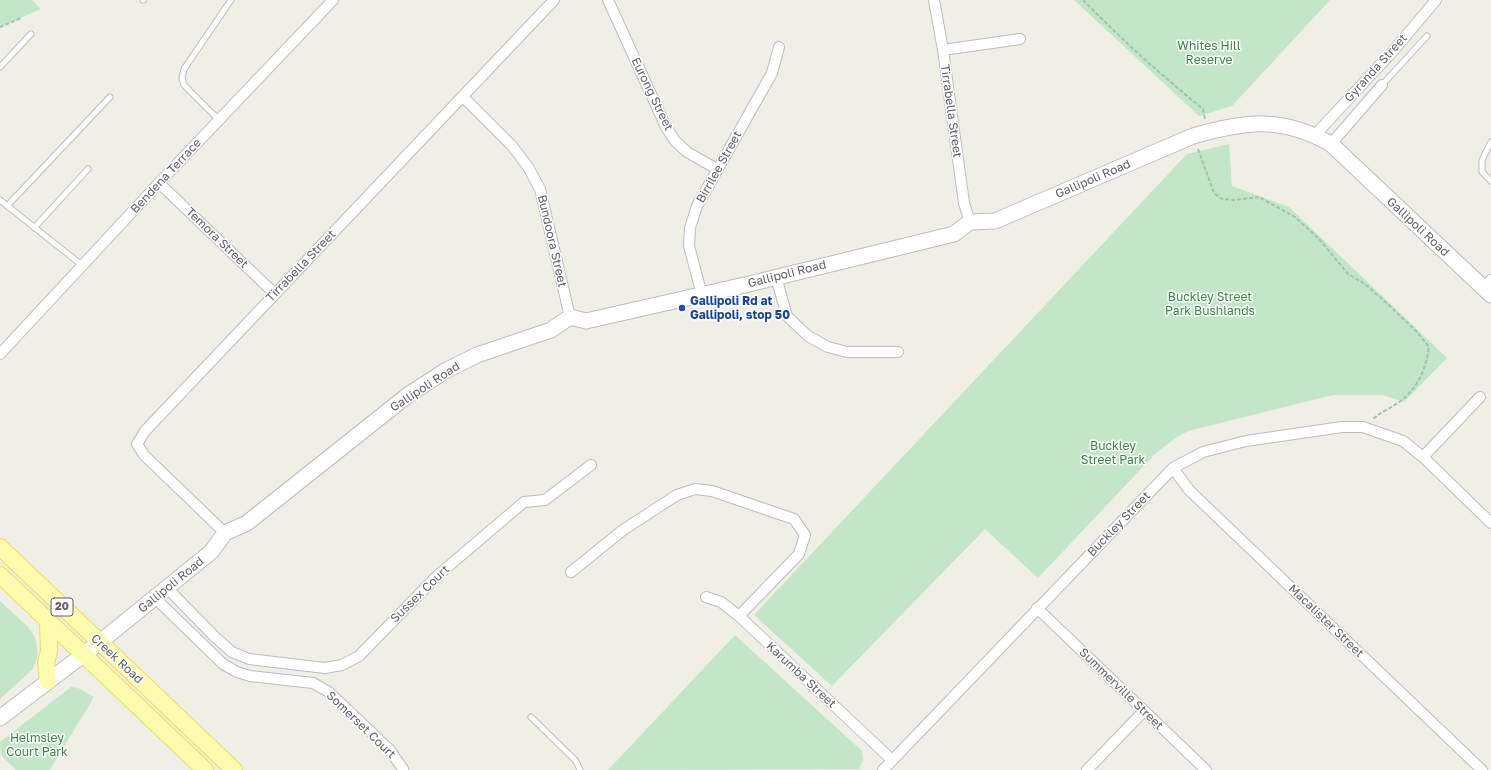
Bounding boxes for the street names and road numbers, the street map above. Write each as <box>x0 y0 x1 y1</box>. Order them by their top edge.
street label: Gyranda Street <box>1342 31 1410 105</box>
street label: Eurong Street <box>628 55 676 133</box>
street label: Tirrabella Street <box>937 63 965 159</box>
street label: Birrilee Street <box>693 129 745 205</box>
street label: Bendena Terrace <box>128 136 204 216</box>
street label: Gallipoli Road <box>1053 157 1133 201</box>
street label: Bundoora Street <box>534 193 570 289</box>
street label: Gallipoli Road <box>1384 194 1452 260</box>
street label: Temora Street <box>183 205 251 271</box>
street label: Tirrabella Street <box>263 227 339 305</box>
street label: Gallipoli Road <box>746 257 828 291</box>
street label: Gallipoli Road <box>387 359 463 415</box>
street label: Buckley Street <box>1085 489 1153 559</box>
street label: Gallipoli Road <box>135 554 207 616</box>
street label: Sussex Court <box>388 562 452 626</box>
street label: Macalister Street <box>1285 582 1367 660</box>
road number: 20 <box>51 598 73 616</box>
street label: Creek Road <box>88 631 146 687</box>
street label: Karumba Street <box>763 639 839 711</box>
street label: Summerville Street <box>1076 645 1166 733</box>
street label: Somerset Court <box>323 688 399 762</box>

